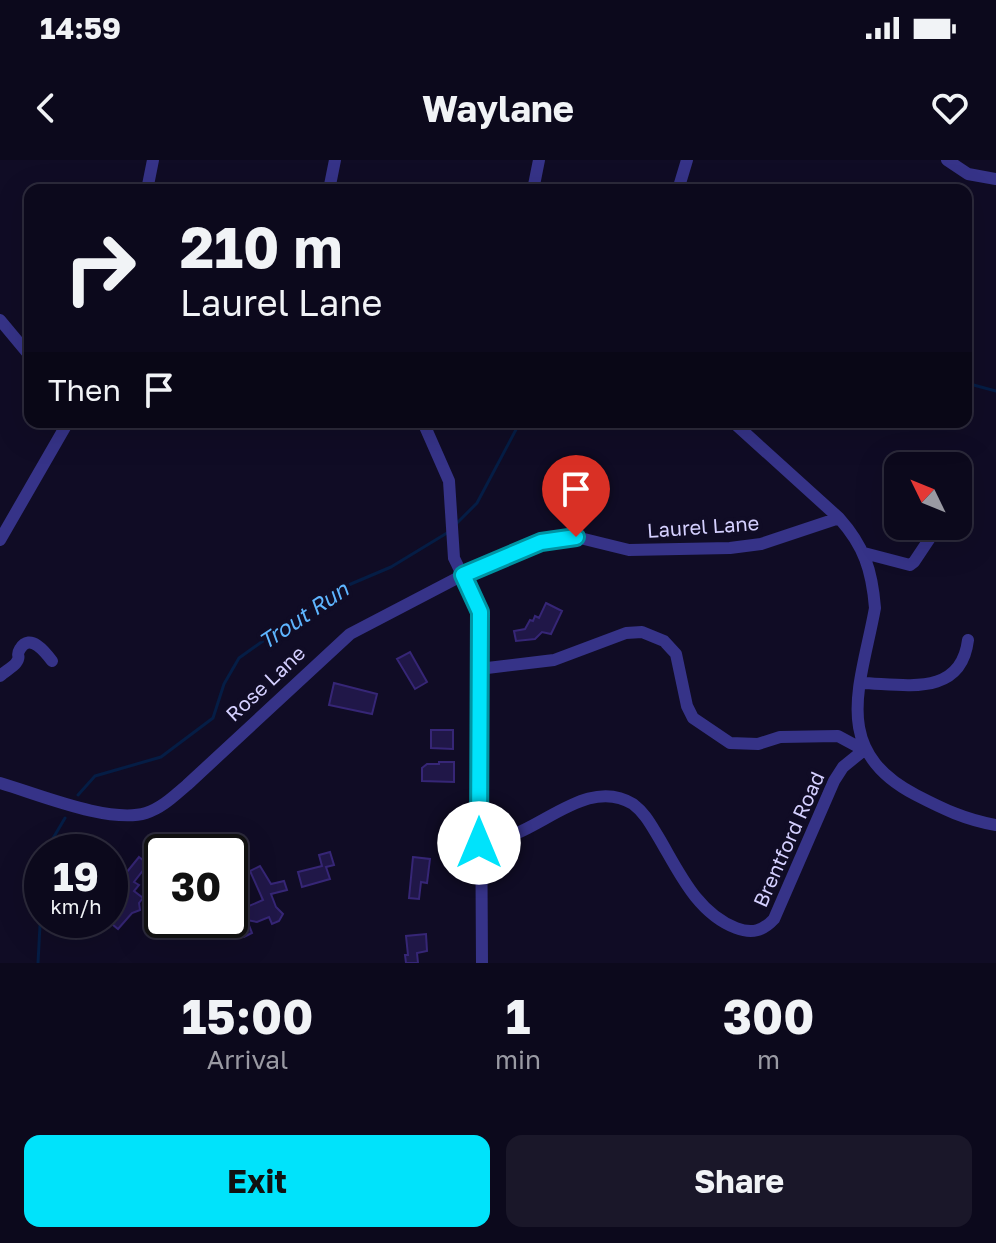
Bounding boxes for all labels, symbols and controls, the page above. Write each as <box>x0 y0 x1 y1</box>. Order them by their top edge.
text: 14:59 <box>40 10 121 46</box>
icon: back <box>24 86 68 130</box>
icon: heart <box>928 86 972 130</box>
text: Waylane <box>422 87 574 130</box>
text: 210 m <box>180 213 342 280</box>
icon: right <box>48 216 152 320</box>
text: Laurel Lane <box>180 281 382 324</box>
icon: arrive <box>137 368 181 412</box>
text: Then <box>48 372 121 408</box>
north arrow <box>884 452 972 540</box>
map controls <box>884 452 972 540</box>
pin <box>542 455 610 537</box>
icon: arrive <box>554 467 598 511</box>
street label: Laurel Lane <box>646 510 760 542</box>
water label: Trout Run <box>253 574 354 655</box>
street label: Rose Lane <box>220 640 310 726</box>
street label: Brentford Road <box>747 768 829 910</box>
position arrow <box>437 801 521 885</box>
speed limit sign: 30 <box>144 834 248 938</box>
text: 19 <box>53 852 99 900</box>
text: km/h <box>51 894 101 918</box>
text: 15:00 <box>182 987 313 1045</box>
text: 1 <box>506 987 530 1045</box>
text: 300 <box>723 987 814 1045</box>
text: Arrival <box>207 1044 288 1075</box>
text: min <box>495 1044 541 1075</box>
text: m <box>757 1044 780 1075</box>
button: Exit <box>24 1135 490 1227</box>
button: Share <box>506 1135 972 1227</box>

